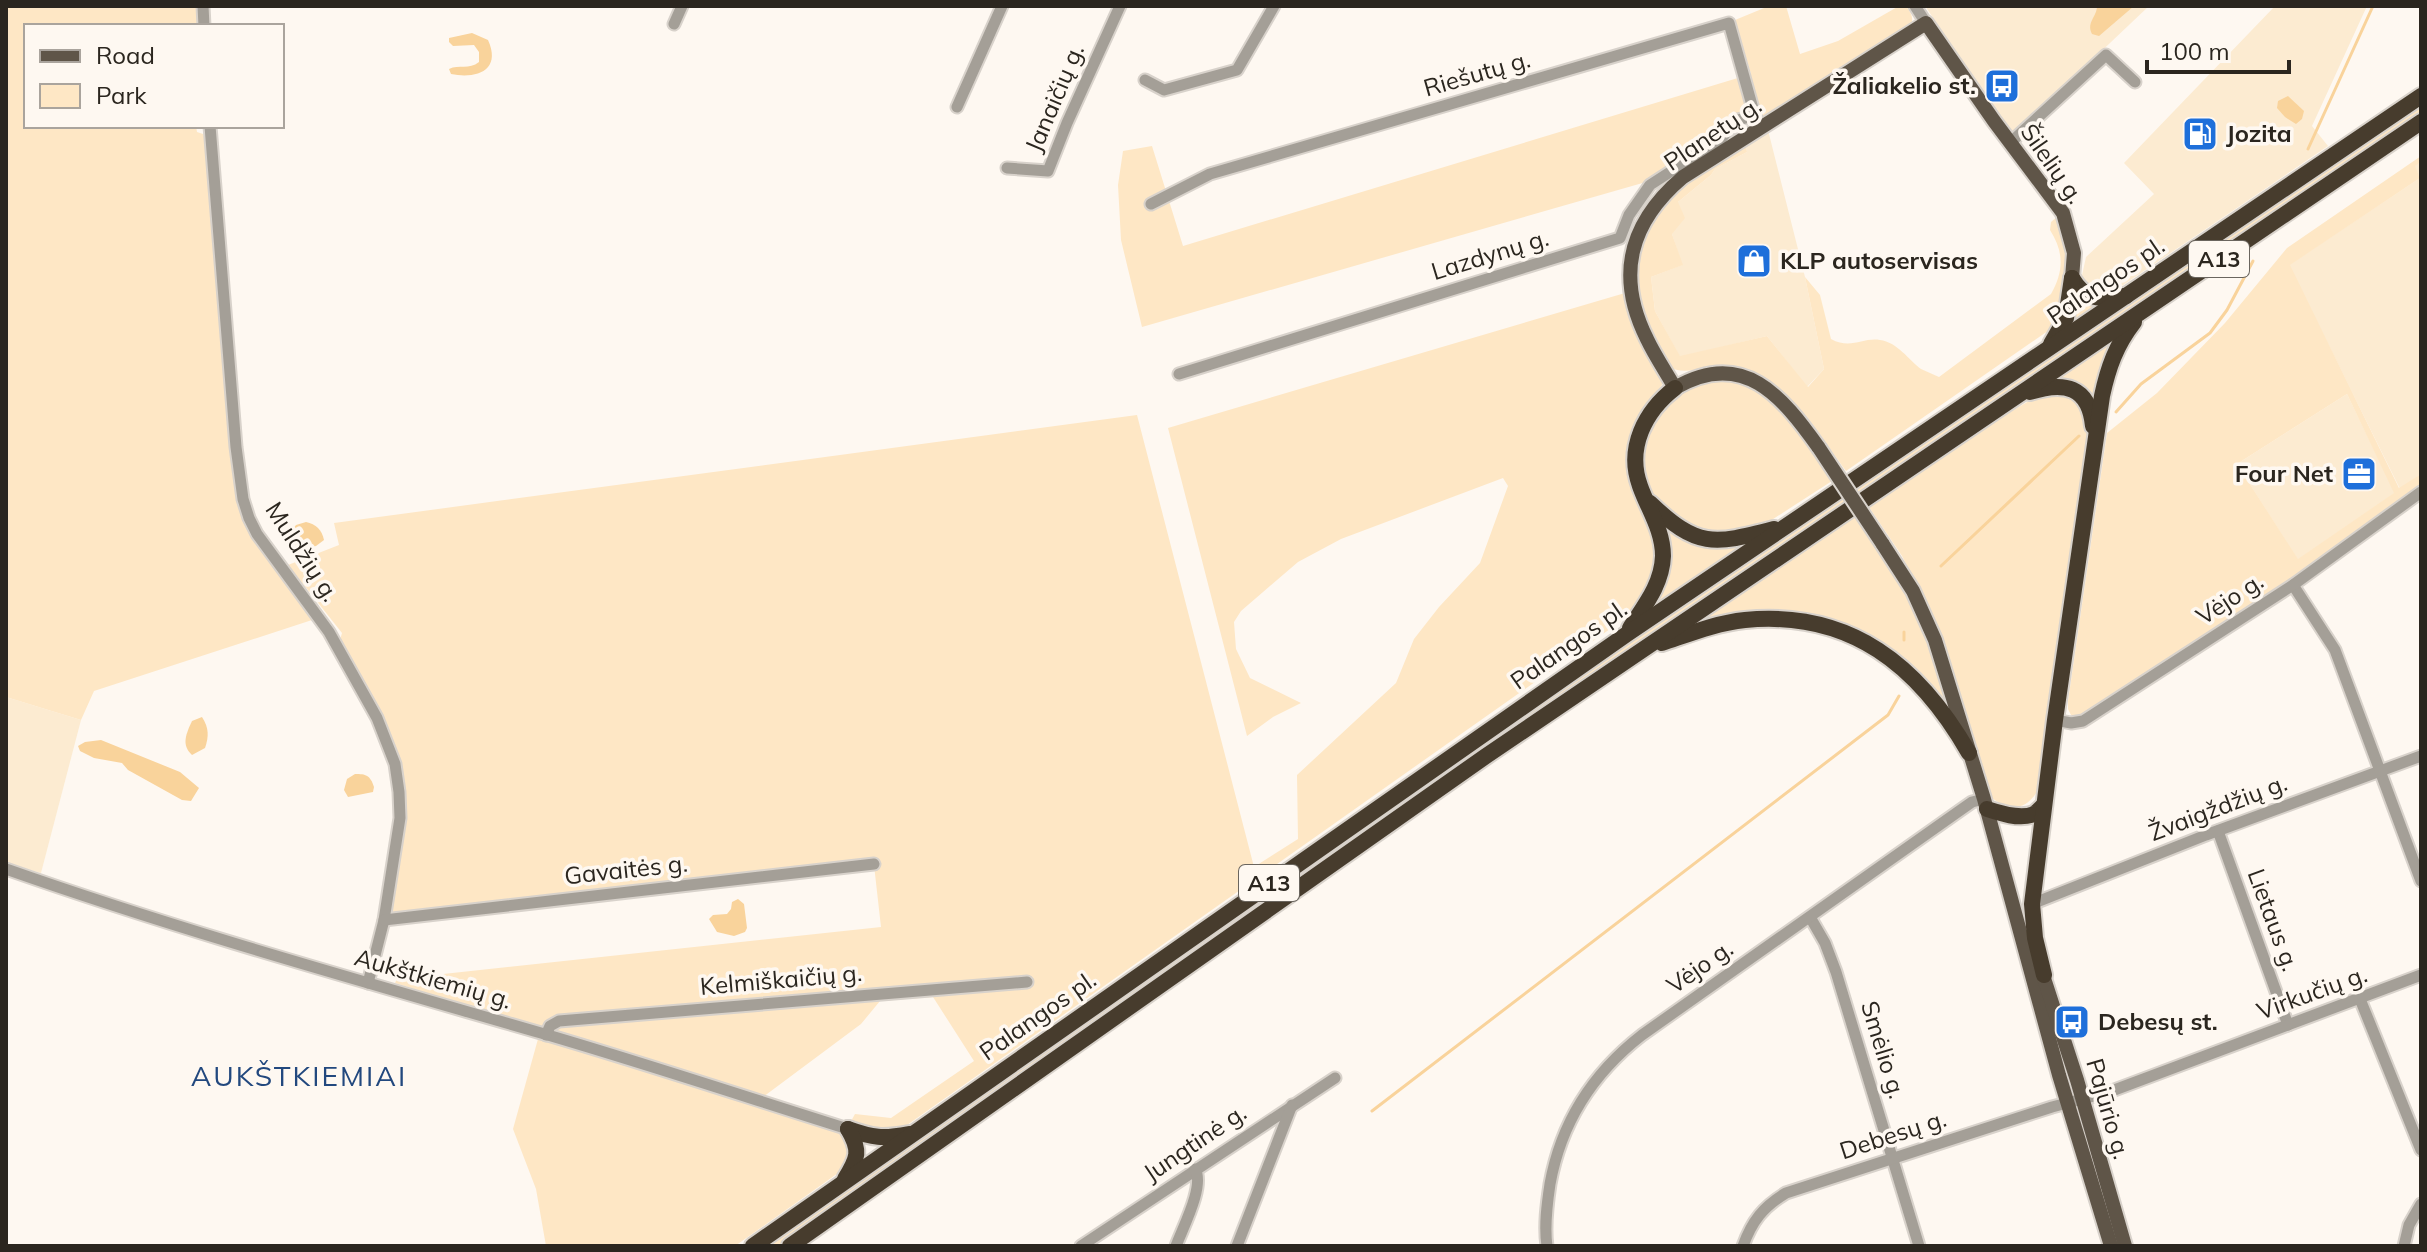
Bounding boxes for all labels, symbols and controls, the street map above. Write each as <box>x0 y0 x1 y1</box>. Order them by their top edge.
legend <box>24 24 284 128</box>
scale bar <box>2147 24 2289 74</box>
text: 100 m <box>2159 36 2230 66</box>
street label: Janaičių g. <box>1018 39 1090 156</box>
text: Road <box>96 40 155 70</box>
street label: Riešutų g. <box>1420 44 1534 103</box>
bus stop icon: Žaliakelio st. <box>1983 67 2021 105</box>
place label: Žaliakelio st. <box>1833 70 1976 100</box>
text: Park <box>96 80 147 110</box>
street label: Planetų g. <box>1658 90 1767 177</box>
fuel station icon: Jozita <box>2181 115 2219 153</box>
street label: Šilelių g. <box>2014 118 2091 209</box>
place label: Jozita <box>2226 118 2292 148</box>
street label: Lazdynų g. <box>1427 222 1552 286</box>
street label: Palangos pl. <box>2041 230 2170 331</box>
road number: A13 <box>2189 241 2249 277</box>
shop icon: KLP autoservisas <box>1735 242 1773 280</box>
place label: KLP autoservisas <box>1780 245 1978 275</box>
office icon: Four Net <box>2340 455 2378 493</box>
place label: Four Net <box>2235 458 2333 488</box>
street label: Muldžių g. <box>260 496 346 607</box>
street label: Vėjo g. <box>2190 565 2269 631</box>
street label: Palangos pl. <box>1504 593 1633 695</box>
street label: Žvaigždžių g. <box>2144 767 2291 847</box>
street label: Gavaitės g. <box>563 848 689 890</box>
street label: Lietaus g. <box>2242 864 2306 975</box>
road number: A13 <box>1239 865 1299 901</box>
street label: Vėjo g. <box>1661 933 1738 1000</box>
street label: Aukštkiemių g. <box>351 941 515 1015</box>
street label: Kelmiškaičių g. <box>699 957 863 1001</box>
street label: Virkučių g. <box>2252 958 2371 1026</box>
street label: Palangos pl. <box>973 964 1102 1066</box>
street label: Smėlio g. <box>1855 997 1913 1102</box>
bus stop icon: Debesų st. <box>2053 1003 2091 1041</box>
place label: Debesų st. <box>2098 1006 2218 1036</box>
street label: Pajūrio g. <box>2080 1055 2138 1163</box>
district label: AUKŠTKIEMIAI <box>191 1058 407 1093</box>
street label: Jungtinė g. <box>1137 1097 1252 1188</box>
street label: Debesų g. <box>1836 1103 1950 1165</box>

